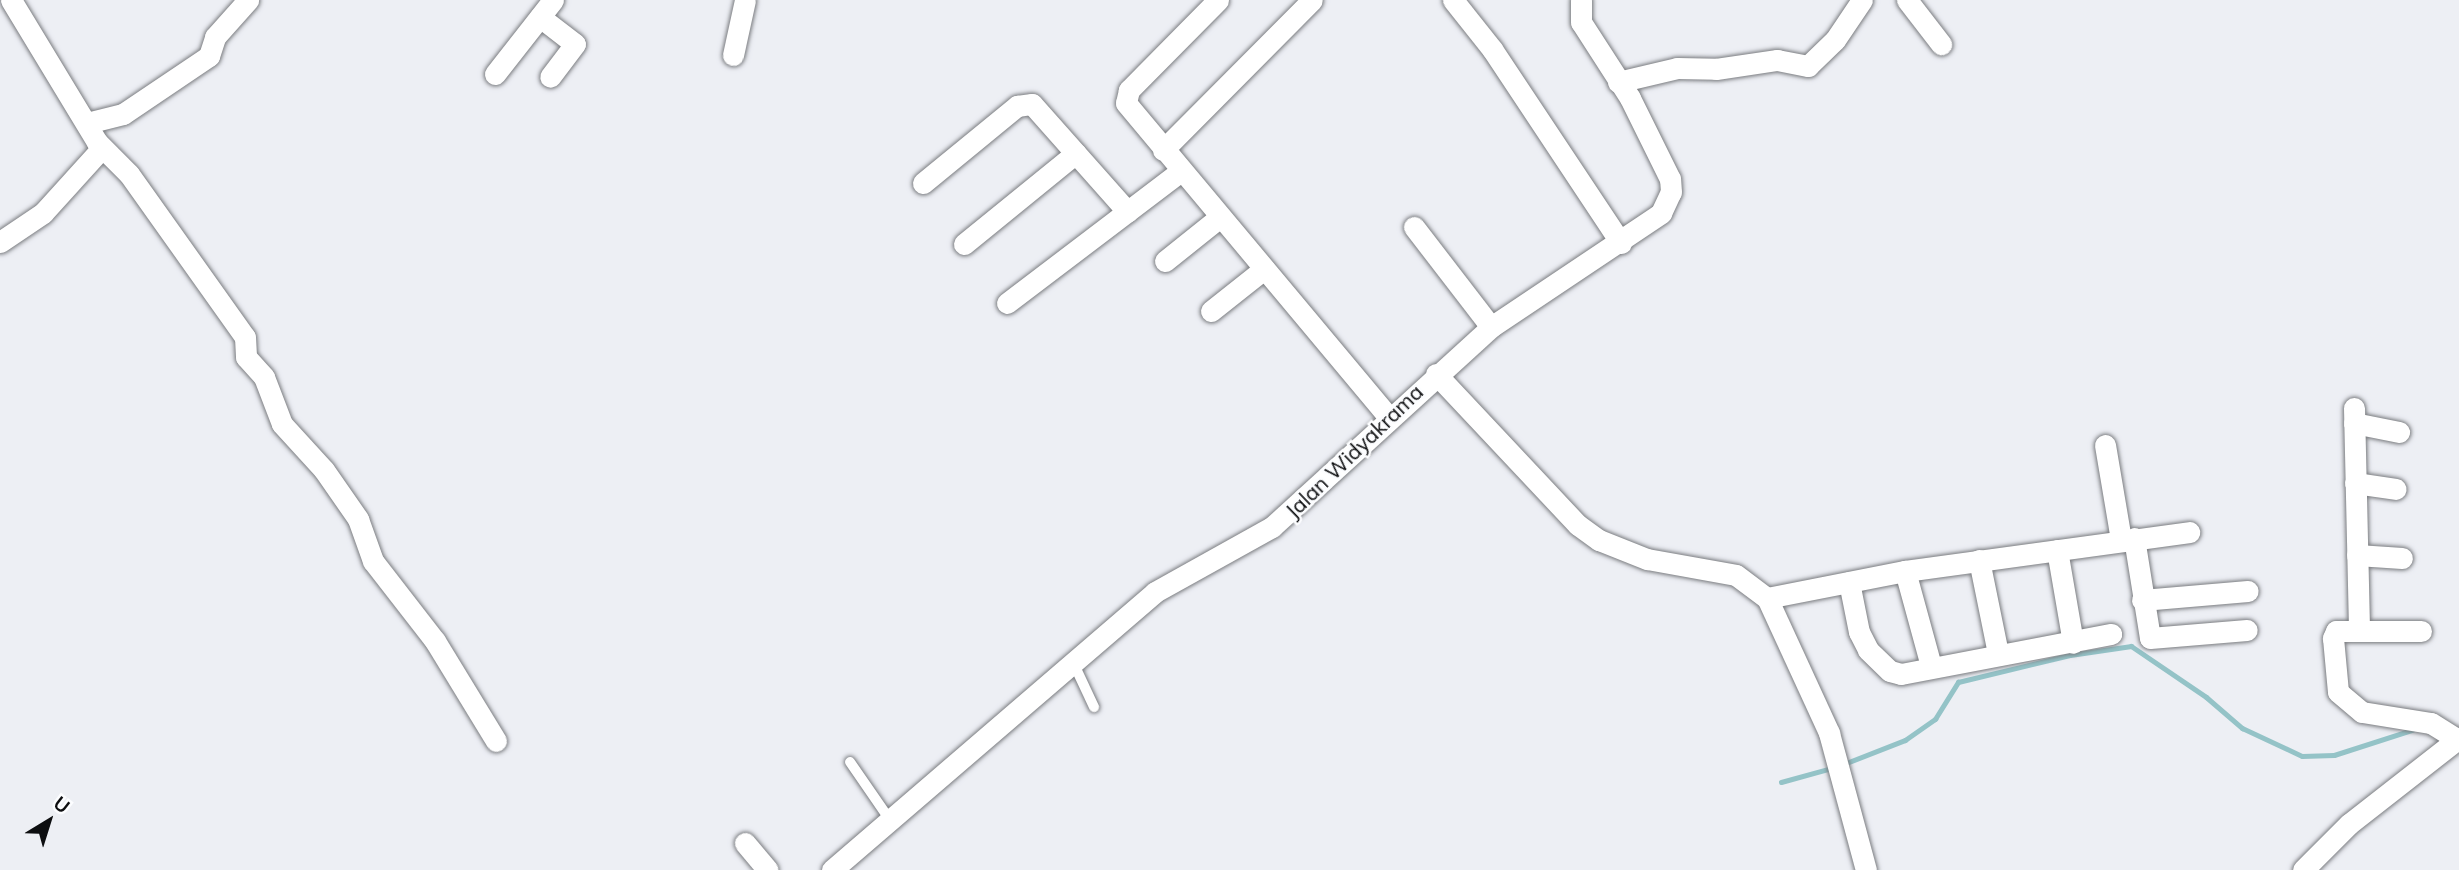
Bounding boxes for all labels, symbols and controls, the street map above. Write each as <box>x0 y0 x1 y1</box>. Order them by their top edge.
street label: Jalan Widyakrama <box>1280 379 1428 523</box>
north arrow <box>14 786 84 856</box>
text: U <box>49 791 75 818</box>

